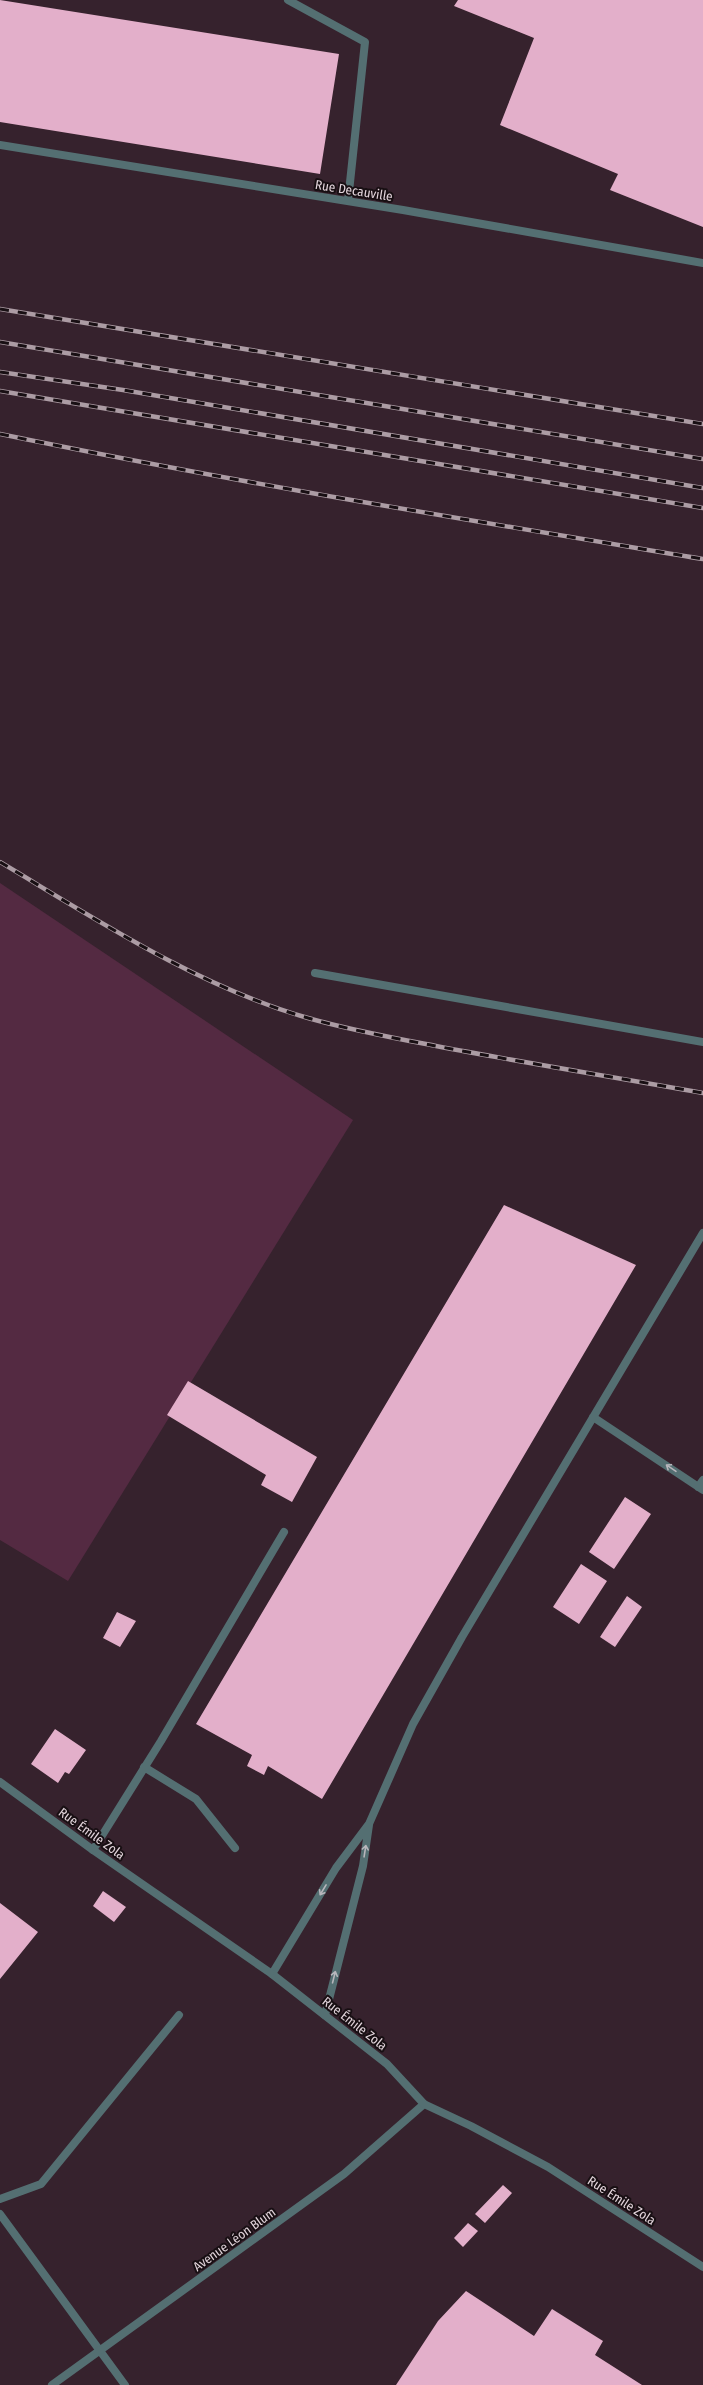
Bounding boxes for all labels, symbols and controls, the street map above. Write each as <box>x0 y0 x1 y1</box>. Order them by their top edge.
street label: Rue Decauville <box>314 177 394 204</box>
one-way arrow <box>665 1464 676 1472</box>
street label: Rue Émile Zola <box>56 1804 128 1862</box>
one-way arrow <box>361 1845 369 1858</box>
one-way arrow <box>318 1884 326 1896</box>
one-way arrow <box>331 1971 338 1984</box>
street label: Rue Émile Zola <box>319 1994 390 2053</box>
street label: Rue Émile Zola <box>585 2173 658 2228</box>
street label: Avenue Léon Blum <box>190 2205 278 2274</box>

